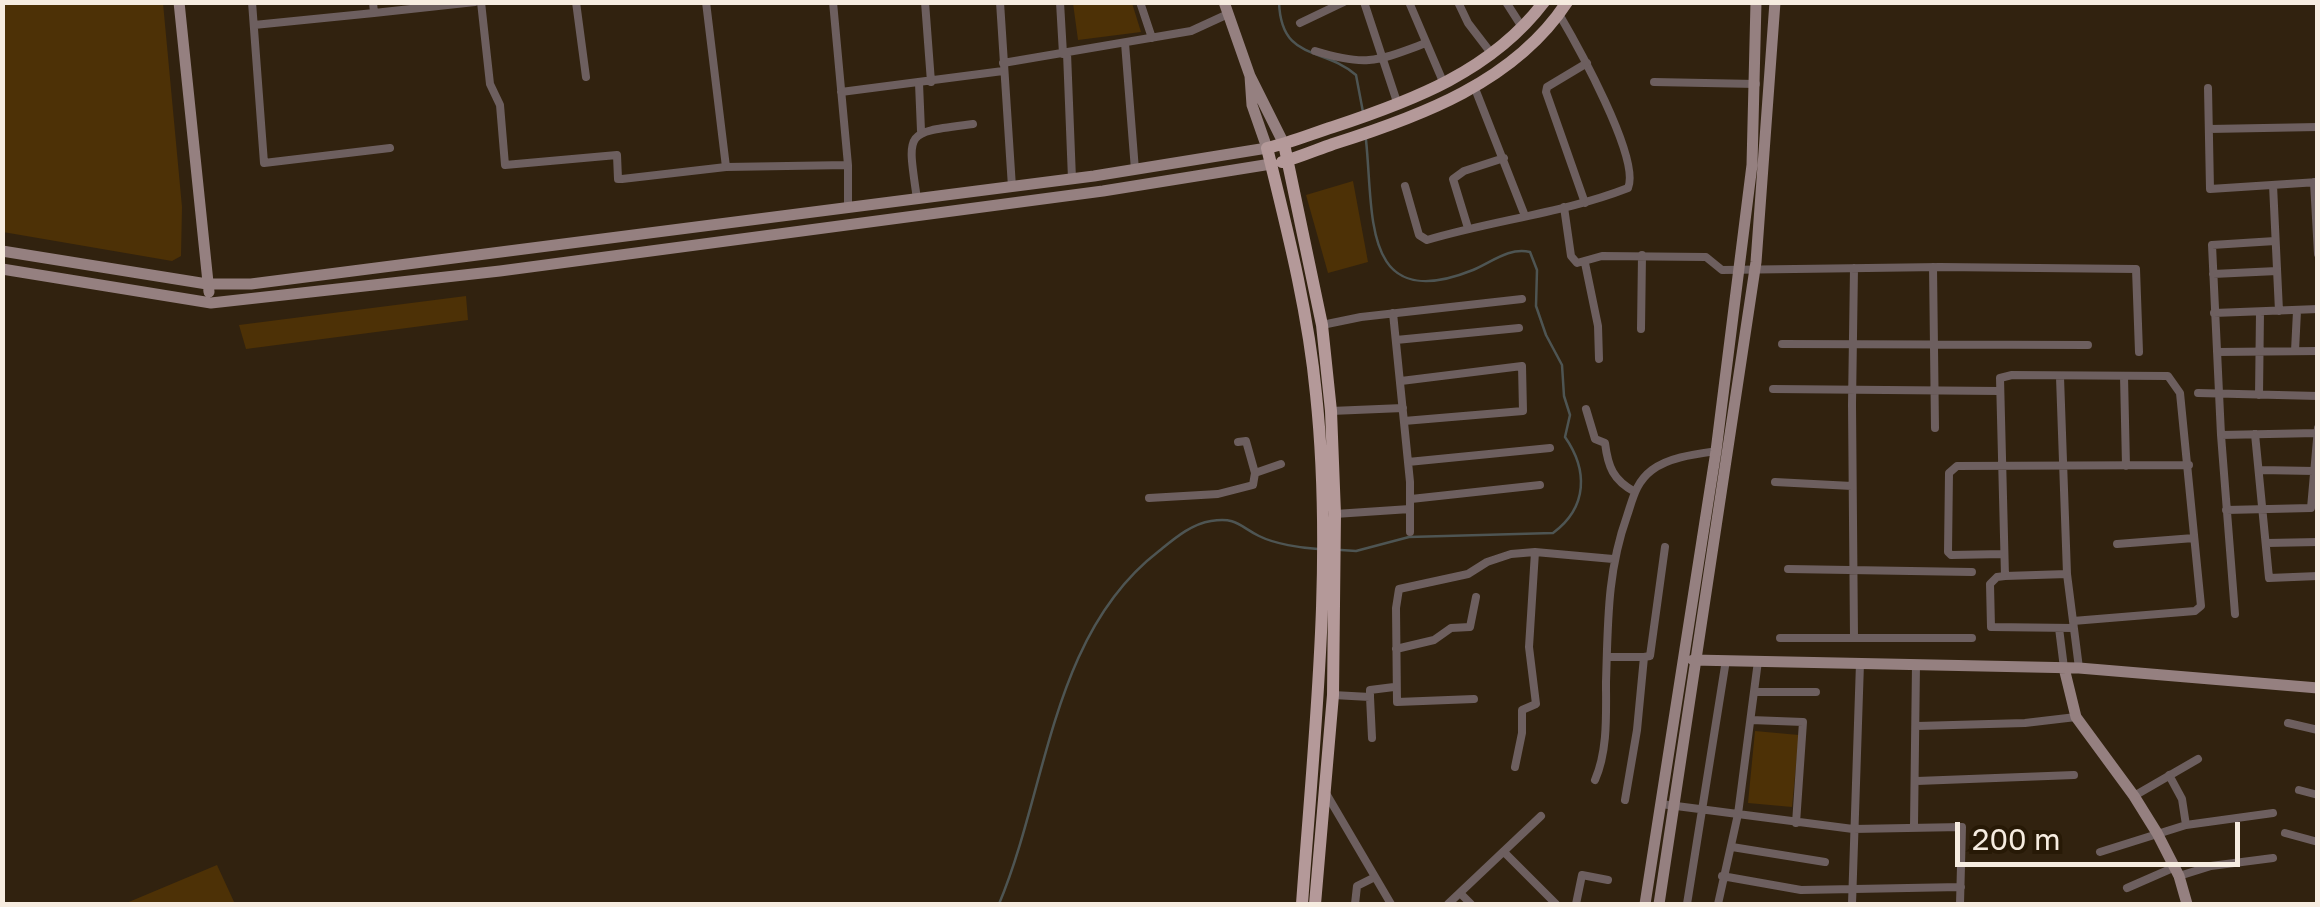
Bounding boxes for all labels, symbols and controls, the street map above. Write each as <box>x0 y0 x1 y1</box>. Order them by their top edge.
scale bar <box>1960 802 2245 864</box>
text: 200 m <box>1972 821 2061 857</box>

